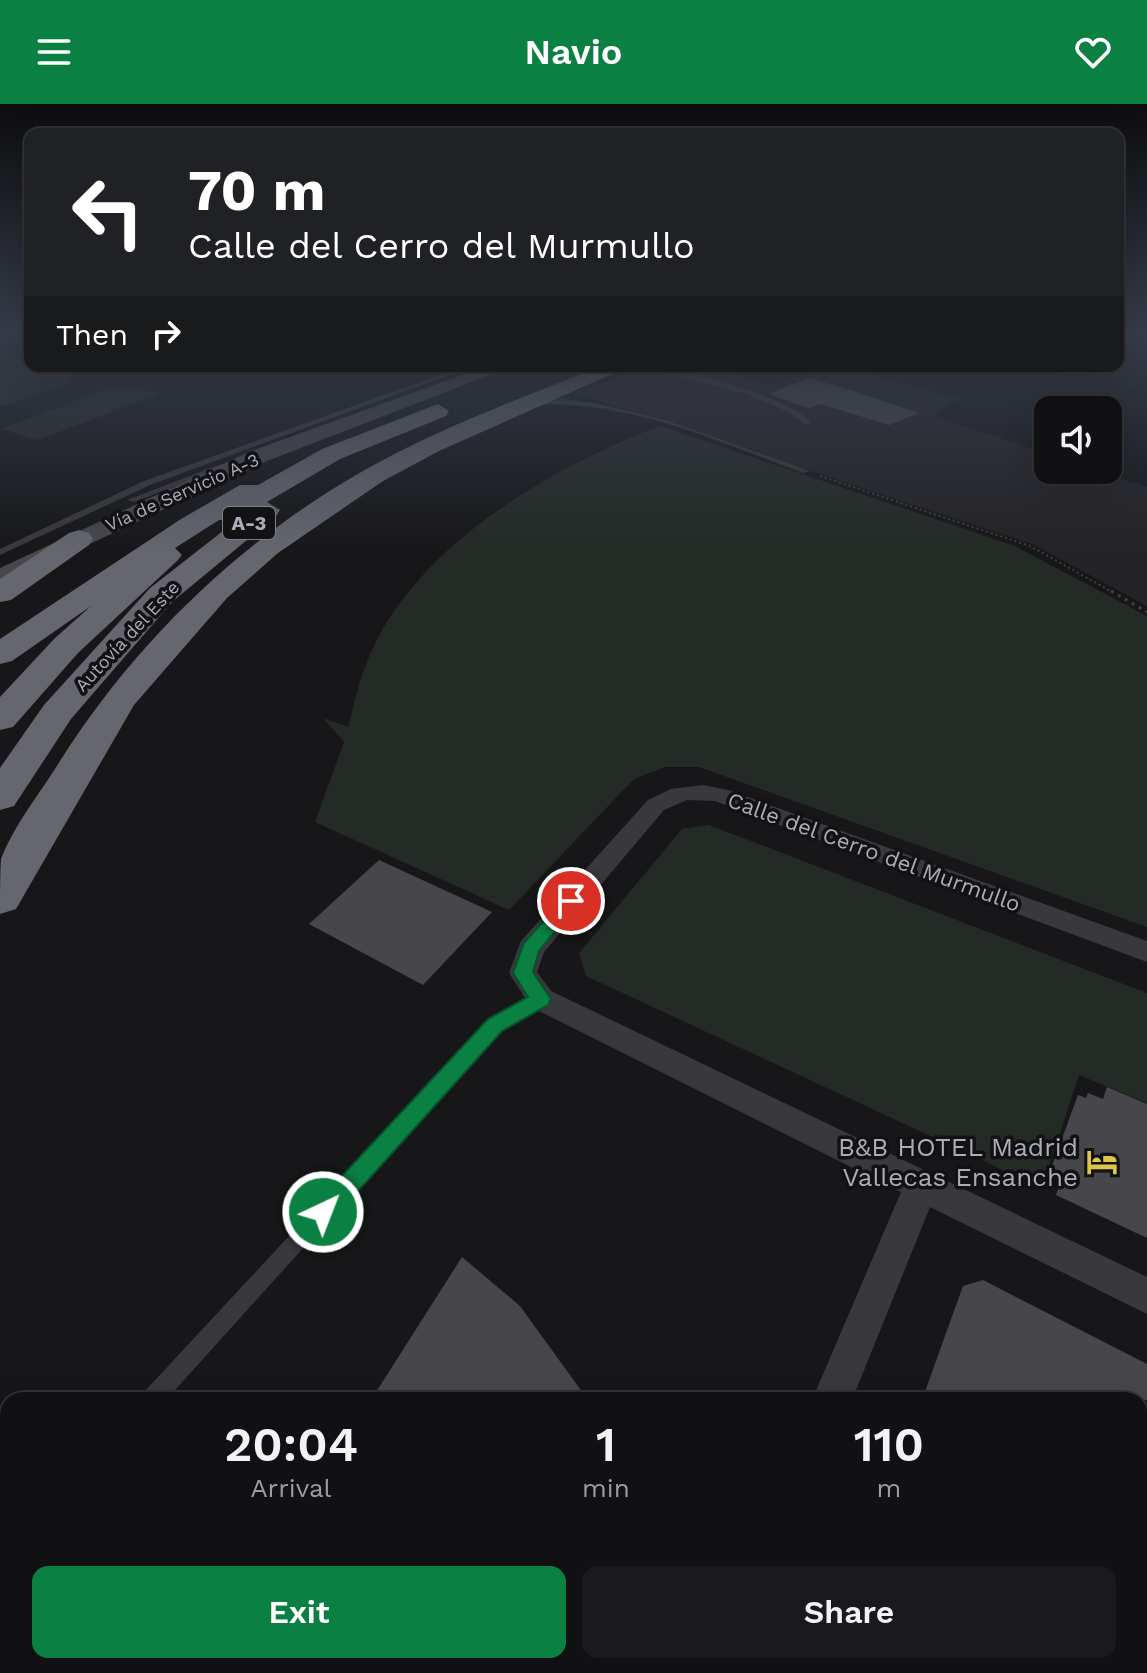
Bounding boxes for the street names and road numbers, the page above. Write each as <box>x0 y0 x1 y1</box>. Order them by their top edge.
street label: Vía de Servicio A-3 <box>101 448 263 536</box>
road number: A-3 <box>223 507 275 539</box>
street label: Autovía del Este <box>71 577 183 695</box>
street label: Calle del Cerro del Murmullo <box>724 787 1024 917</box>

